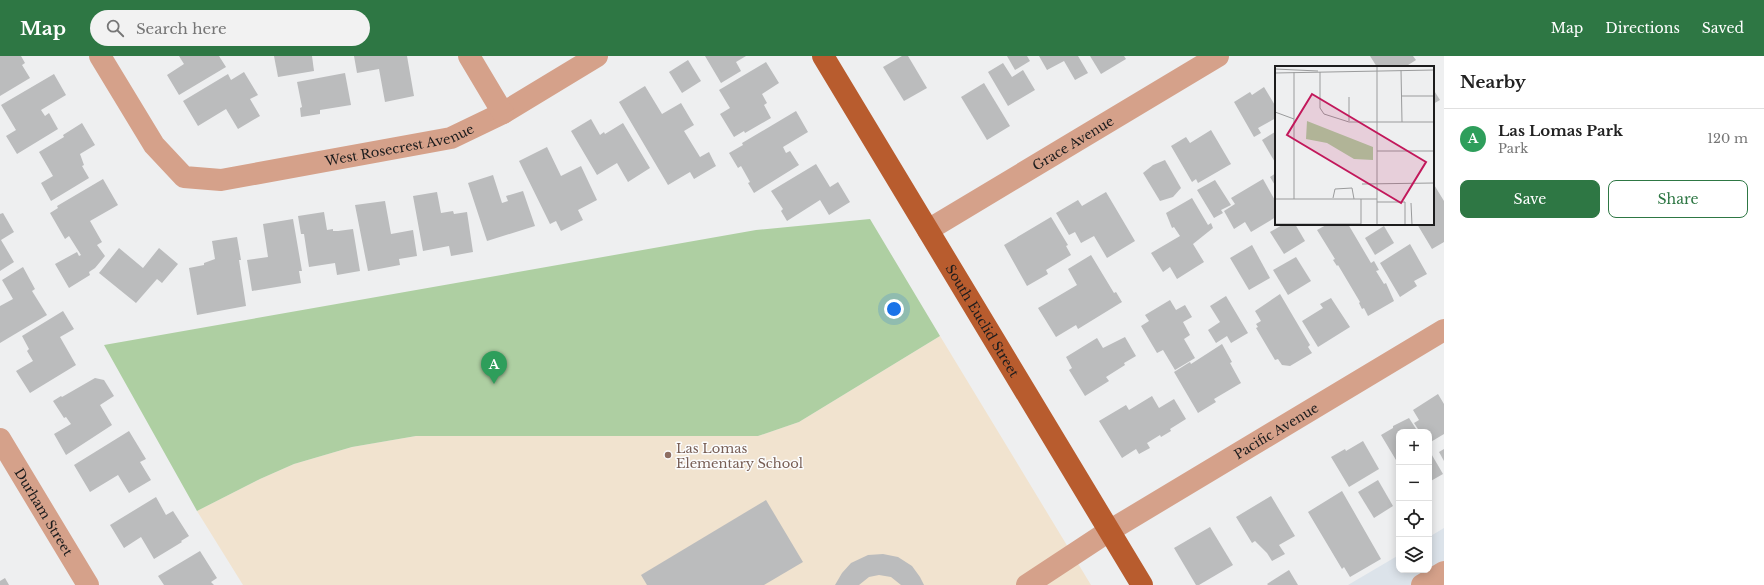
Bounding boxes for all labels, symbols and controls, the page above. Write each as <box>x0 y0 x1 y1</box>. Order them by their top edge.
search box <box>90 10 370 46</box>
text: Map <box>20 17 66 40</box>
icon: search <box>104 17 126 39</box>
text: Search here <box>136 19 227 38</box>
text: Map <box>1551 19 1583 37</box>
text: Directions <box>1605 19 1680 37</box>
text: Saved <box>1702 19 1744 37</box>
inset map <box>1275 66 1434 225</box>
text: Nearby <box>1460 72 1526 93</box>
street label: Grace Avenue <box>1029 112 1117 174</box>
street label: West Rosecrest Avenue <box>322 120 477 170</box>
text: Las Lomas Park <box>1498 121 1623 140</box>
text: A <box>1468 130 1478 147</box>
text: 120 m <box>1707 130 1748 147</box>
text: Park <box>1498 140 1528 157</box>
button: Save <box>1460 180 1600 218</box>
button: Share <box>1608 180 1748 218</box>
street label: South Euclid Street <box>942 261 1023 380</box>
your location <box>884 299 904 319</box>
pin: A <box>481 351 507 384</box>
street label: Pacific Avenue <box>1231 399 1321 463</box>
map controls <box>1396 429 1432 573</box>
button: + <box>1396 429 1432 465</box>
place label: Las Lomas Elementary School <box>676 440 803 472</box>
marker: Las Lomas Elementary School <box>663 450 673 460</box>
street label: Durham Street <box>11 465 77 559</box>
button: − <box>1396 465 1432 501</box>
button: locate <box>1396 501 1432 537</box>
button: layers <box>1396 537 1432 573</box>

